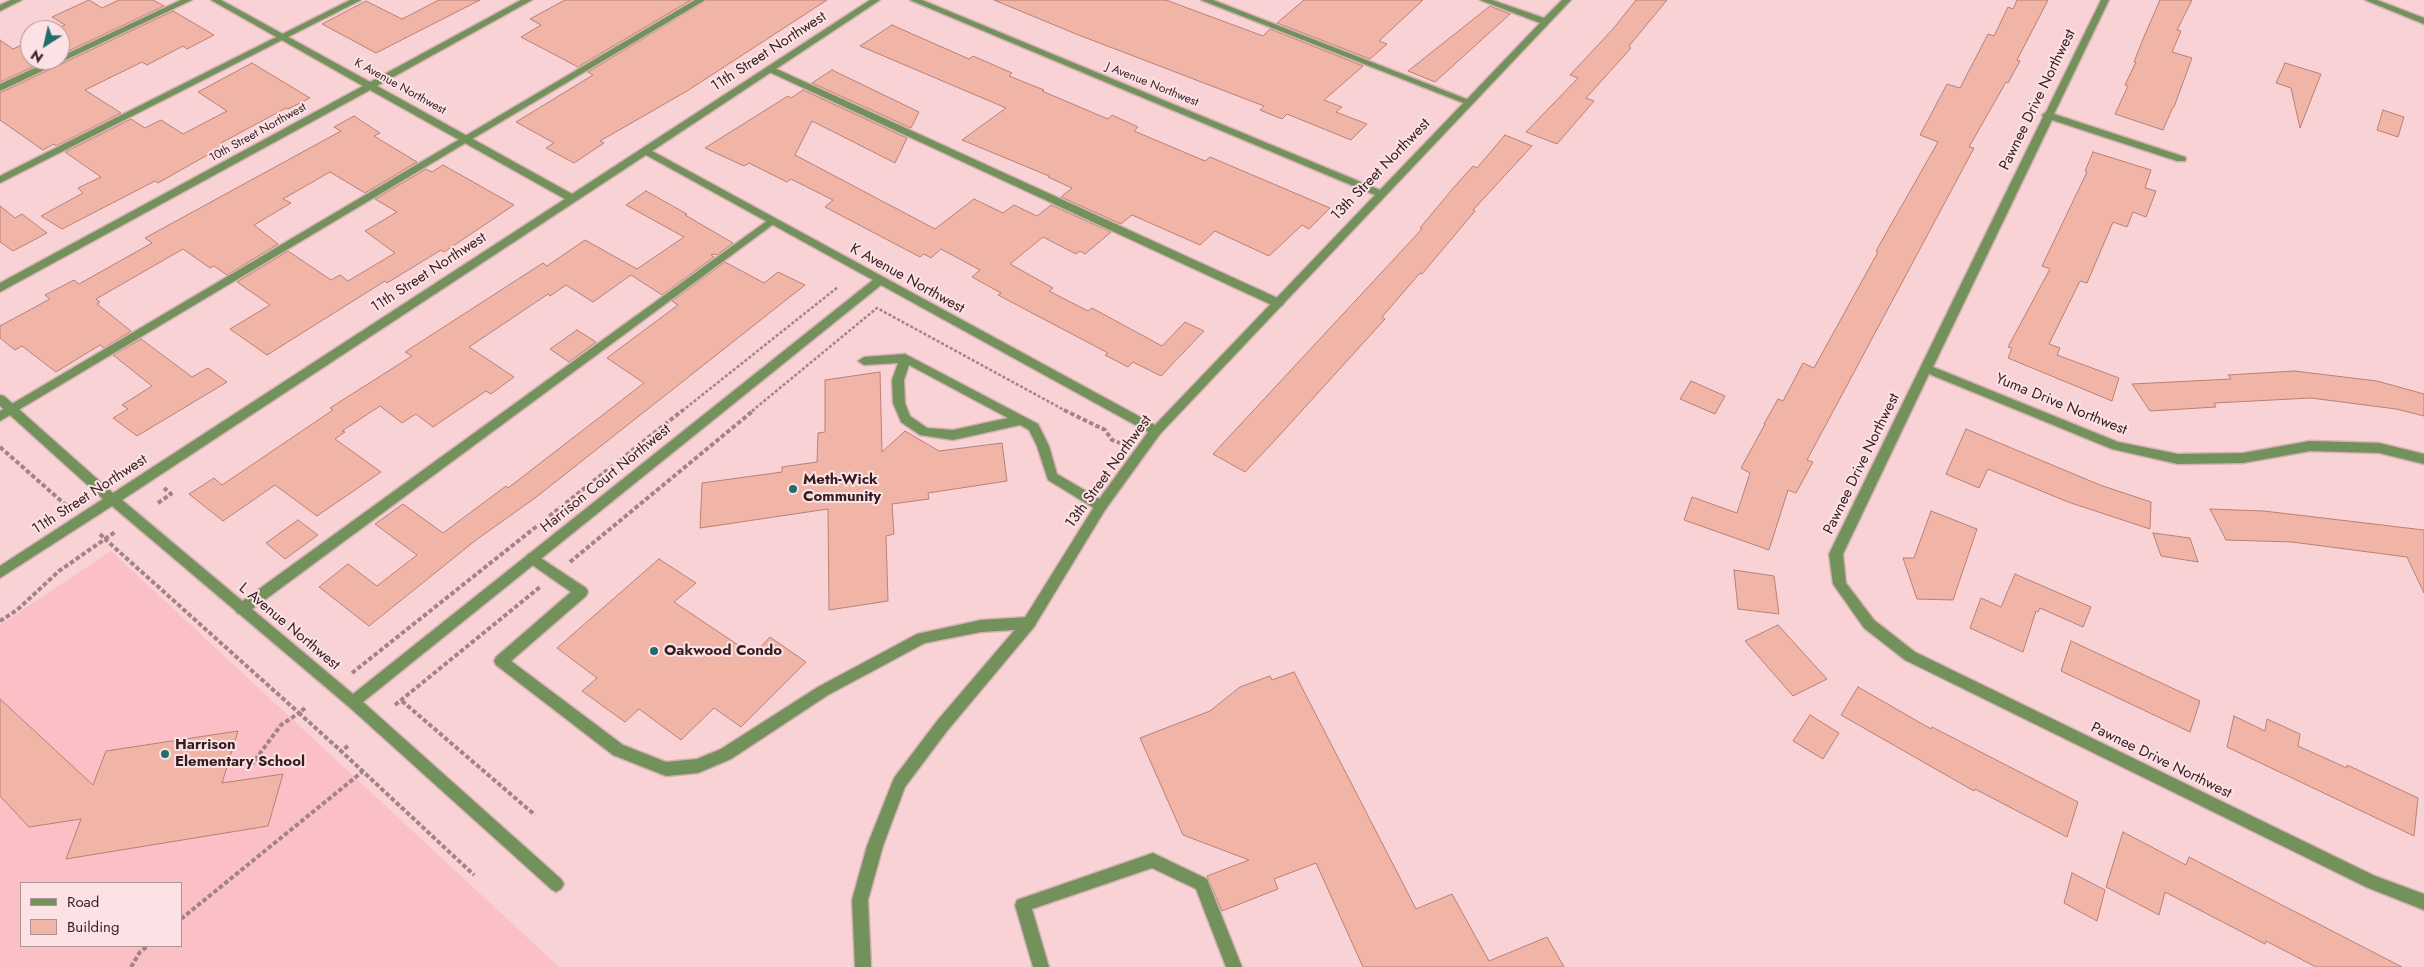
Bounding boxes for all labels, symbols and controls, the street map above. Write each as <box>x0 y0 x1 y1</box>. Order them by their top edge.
street label: 11th Street Northwest <box>708 8 830 96</box>
north arrow <box>20 20 70 70</box>
street label: Pawnee Drive Northwest <box>1996 27 2080 173</box>
text: N <box>27 45 47 68</box>
street label: K Avenue Northwest <box>352 56 448 118</box>
street label: J Avenue Northwest <box>1104 60 1200 110</box>
street label: 10th Street Northwest <box>207 100 309 166</box>
street label: 13th Street Northwest <box>1328 115 1434 225</box>
street label: 11th Street Northwest <box>368 229 490 317</box>
street label: K Avenue Northwest <box>847 240 967 318</box>
street label: Yuma Drive Northwest <box>1993 370 2129 440</box>
street label: Pawnee Drive Northwest <box>1820 391 1904 537</box>
street label: 13th Street Northwest <box>1062 412 1156 532</box>
street label: Harrison Court Northwest <box>537 421 675 537</box>
street label: 11th Street Northwest <box>29 451 151 539</box>
place label: Meth-Wick Community <box>803 471 881 506</box>
marker: Meth-Wick Community <box>787 483 799 495</box>
street label: L Avenue Northwest <box>235 580 343 674</box>
place label: Oakwood Condo <box>664 642 782 660</box>
marker: Oakwood Condo <box>648 645 660 657</box>
street label: Pawnee Drive Northwest <box>2088 719 2234 803</box>
place label: Harrison Elementary School <box>175 736 305 771</box>
marker: Harrison Elementary School <box>159 748 171 760</box>
legend <box>20 882 182 947</box>
text: Road <box>67 891 99 913</box>
text: Building <box>67 916 119 938</box>

